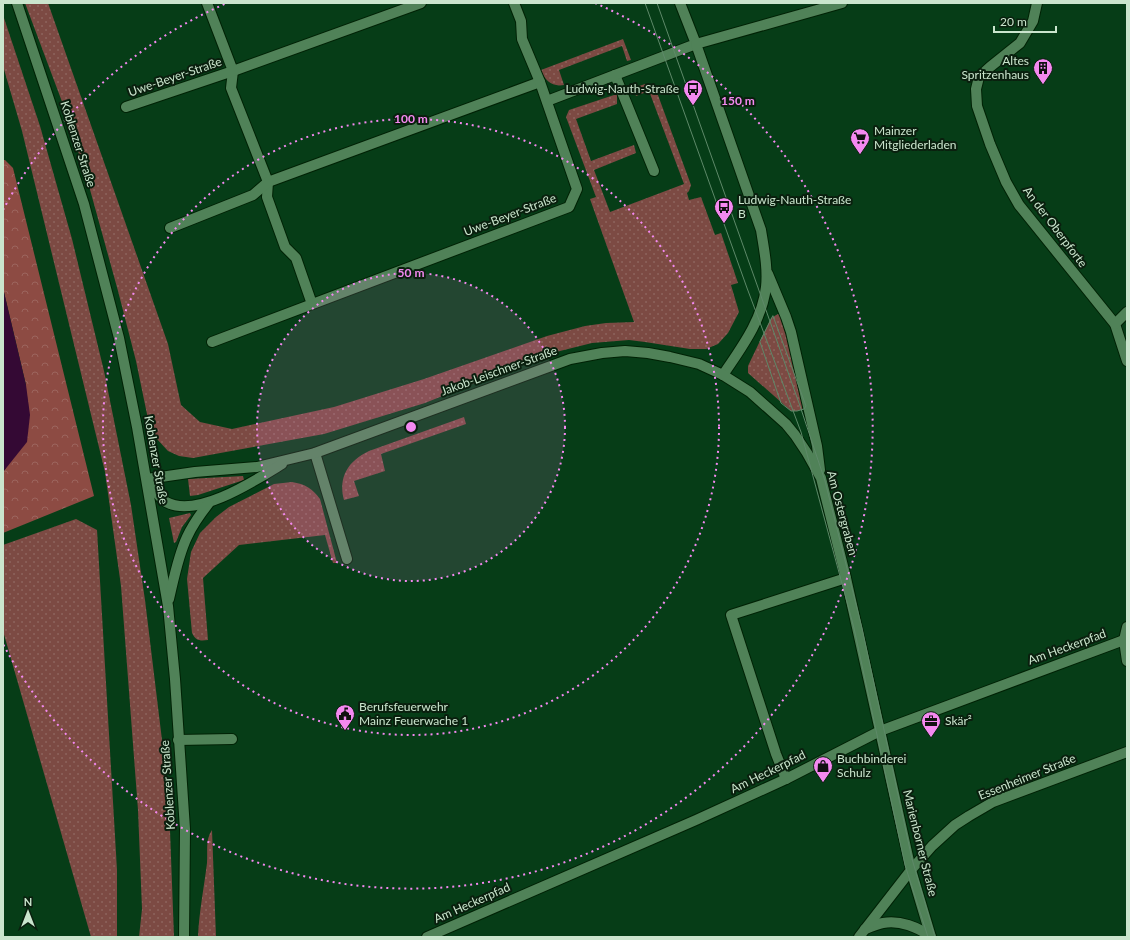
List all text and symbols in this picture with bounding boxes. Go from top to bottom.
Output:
scale bar [994,8,1056,34]
text: 20 m [1000,14,1027,29]
place label: Altes Spritzenhaus [961,53,1029,82]
street label: Uwe-Beyer-Straße [126,54,224,100]
building icon: Altes Spritzenhaus [1032,57,1054,85]
bus stop icon: Ludwig-Nauth-Straße [682,78,704,106]
place label: Ludwig-Nauth-Straße [566,81,679,96]
text: 150 m [721,93,755,108]
street label: Koblenzer Straße [57,99,99,189]
text: 100 m [394,111,428,126]
place label: Mainzer Mitgliederladen [874,123,957,152]
supermarket icon: Mainzer Mitgliederladen [849,127,871,155]
street label: An der Oberpforte [1020,183,1091,270]
street label: Uwe-Beyer-Straße [461,190,558,239]
place label: Ludwig-Nauth-Straße B [738,192,851,221]
bus stop icon: Ludwig-Nauth-Straße B [713,196,735,224]
text: 50 m [398,265,424,280]
street label: Jakob-Leischner-Straße [439,342,559,399]
street label: Koblenzer Straße [141,414,172,505]
centre of rings [404,420,418,434]
street label: Am Ostergraben [824,469,861,557]
street label: Am Heckerpfad [1026,625,1108,668]
place label: Berufsfeuerwehr Mainz Feuerwache 1 [359,699,468,728]
public building icon: Berufsfeuerwehr Mainz Feuerwache 1 [334,703,356,731]
office icon: Skär² [920,710,942,738]
place label: Skär² [945,713,972,728]
street label: Koblenzer Straße [157,740,178,830]
street label: Am Heckerpfad [728,747,808,796]
street label: Essenheimer Straße [976,750,1078,803]
place label: Buchbinderei Schulz [837,751,907,780]
shop icon: Buchbinderei Schulz [812,755,834,783]
street label: Marienborner Straße [900,788,941,898]
street label: Am Heckerpfad [431,879,512,926]
north arrow [8,892,48,932]
text: N [24,895,32,908]

